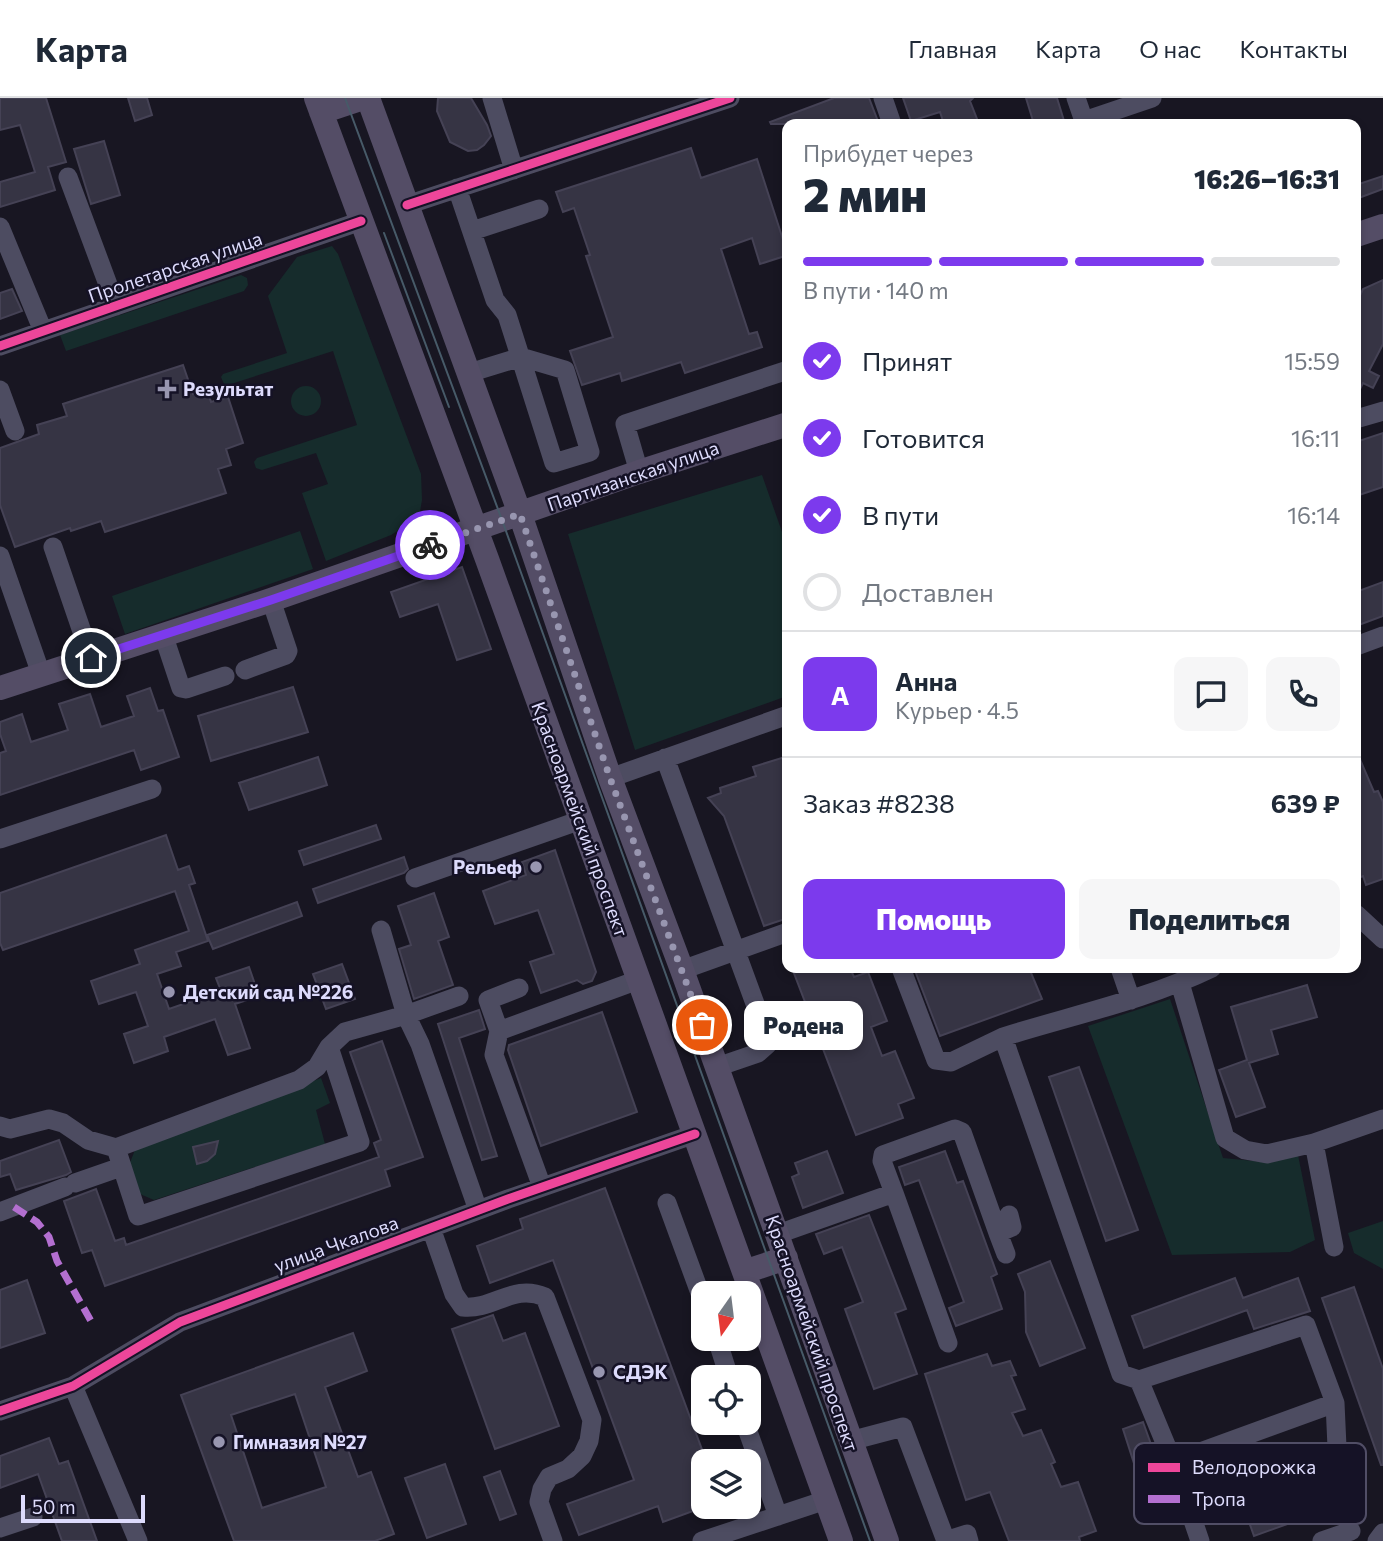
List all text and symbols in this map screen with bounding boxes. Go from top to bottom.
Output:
text: Карта [35,28,128,69]
text: Главная [908,34,997,63]
text: Карта [1035,34,1101,63]
text: О нас [1139,34,1201,63]
text: Контакты [1239,34,1348,63]
text: Прибудет через [803,139,973,167]
text: 16:26–16:31 [1194,163,1340,194]
text: 2 мин [803,165,927,221]
street label: Пролетарская улица [85,226,265,307]
text: В пути · 140 m [803,276,949,304]
icon: check [803,342,841,380]
text: Принят [862,345,952,376]
text: 15:59 [1284,347,1340,375]
place label: Результат [183,377,273,400]
marker: Результат [157,379,177,399]
icon: check [803,419,841,457]
text: Готовится [862,422,985,453]
text: 16:11 [1291,424,1340,452]
street label: Партизанская улица [544,435,722,516]
icon: check [803,496,841,534]
text: В пути [862,499,939,530]
text: 16:14 [1287,501,1340,529]
courier [395,510,465,580]
icon: bike [411,526,449,564]
text: Доставлен [862,576,994,607]
pin [61,628,121,688]
icon: home [72,639,110,677]
button: chat [1174,657,1248,731]
button: phone [1266,657,1340,731]
text: Анна [895,665,957,696]
text: А [831,679,849,710]
text: Курьер · 4.5 [895,696,1019,724]
street label: Красноармейский проспект [527,698,634,939]
text: Заказ #8238 [803,787,955,818]
text: 639 ₽ [1271,787,1340,818]
place label: Рельеф [453,855,522,878]
marker: Рельеф [528,859,544,875]
button: Помощь [803,879,1065,959]
button: Поделиться [1079,879,1340,959]
place label: Детский сад №226 [183,980,353,1003]
marker: Детский сад №226 [161,984,177,1000]
pin [672,995,732,1055]
callout: Родена [744,1000,863,1049]
icon: bag [683,1006,721,1044]
text: Родена [763,1011,844,1039]
street label: улица Чкалова [270,1210,401,1277]
street label: Красноармейский проспект [761,1212,864,1454]
north arrow [691,1281,761,1351]
map controls [691,1281,761,1519]
place label: СДЭК [613,1360,668,1383]
marker: СДЭК [591,1364,607,1380]
button: locate [691,1365,761,1435]
place label: Гимназия №27 [233,1430,367,1453]
marker: Гимназия №27 [211,1434,227,1450]
legend [1134,1443,1366,1524]
button: layers [691,1449,761,1519]
text: Велодорожка [1192,1455,1316,1478]
text: Тропа [1192,1487,1246,1510]
scale bar [21,1492,145,1524]
text: 50 m [32,1495,76,1518]

